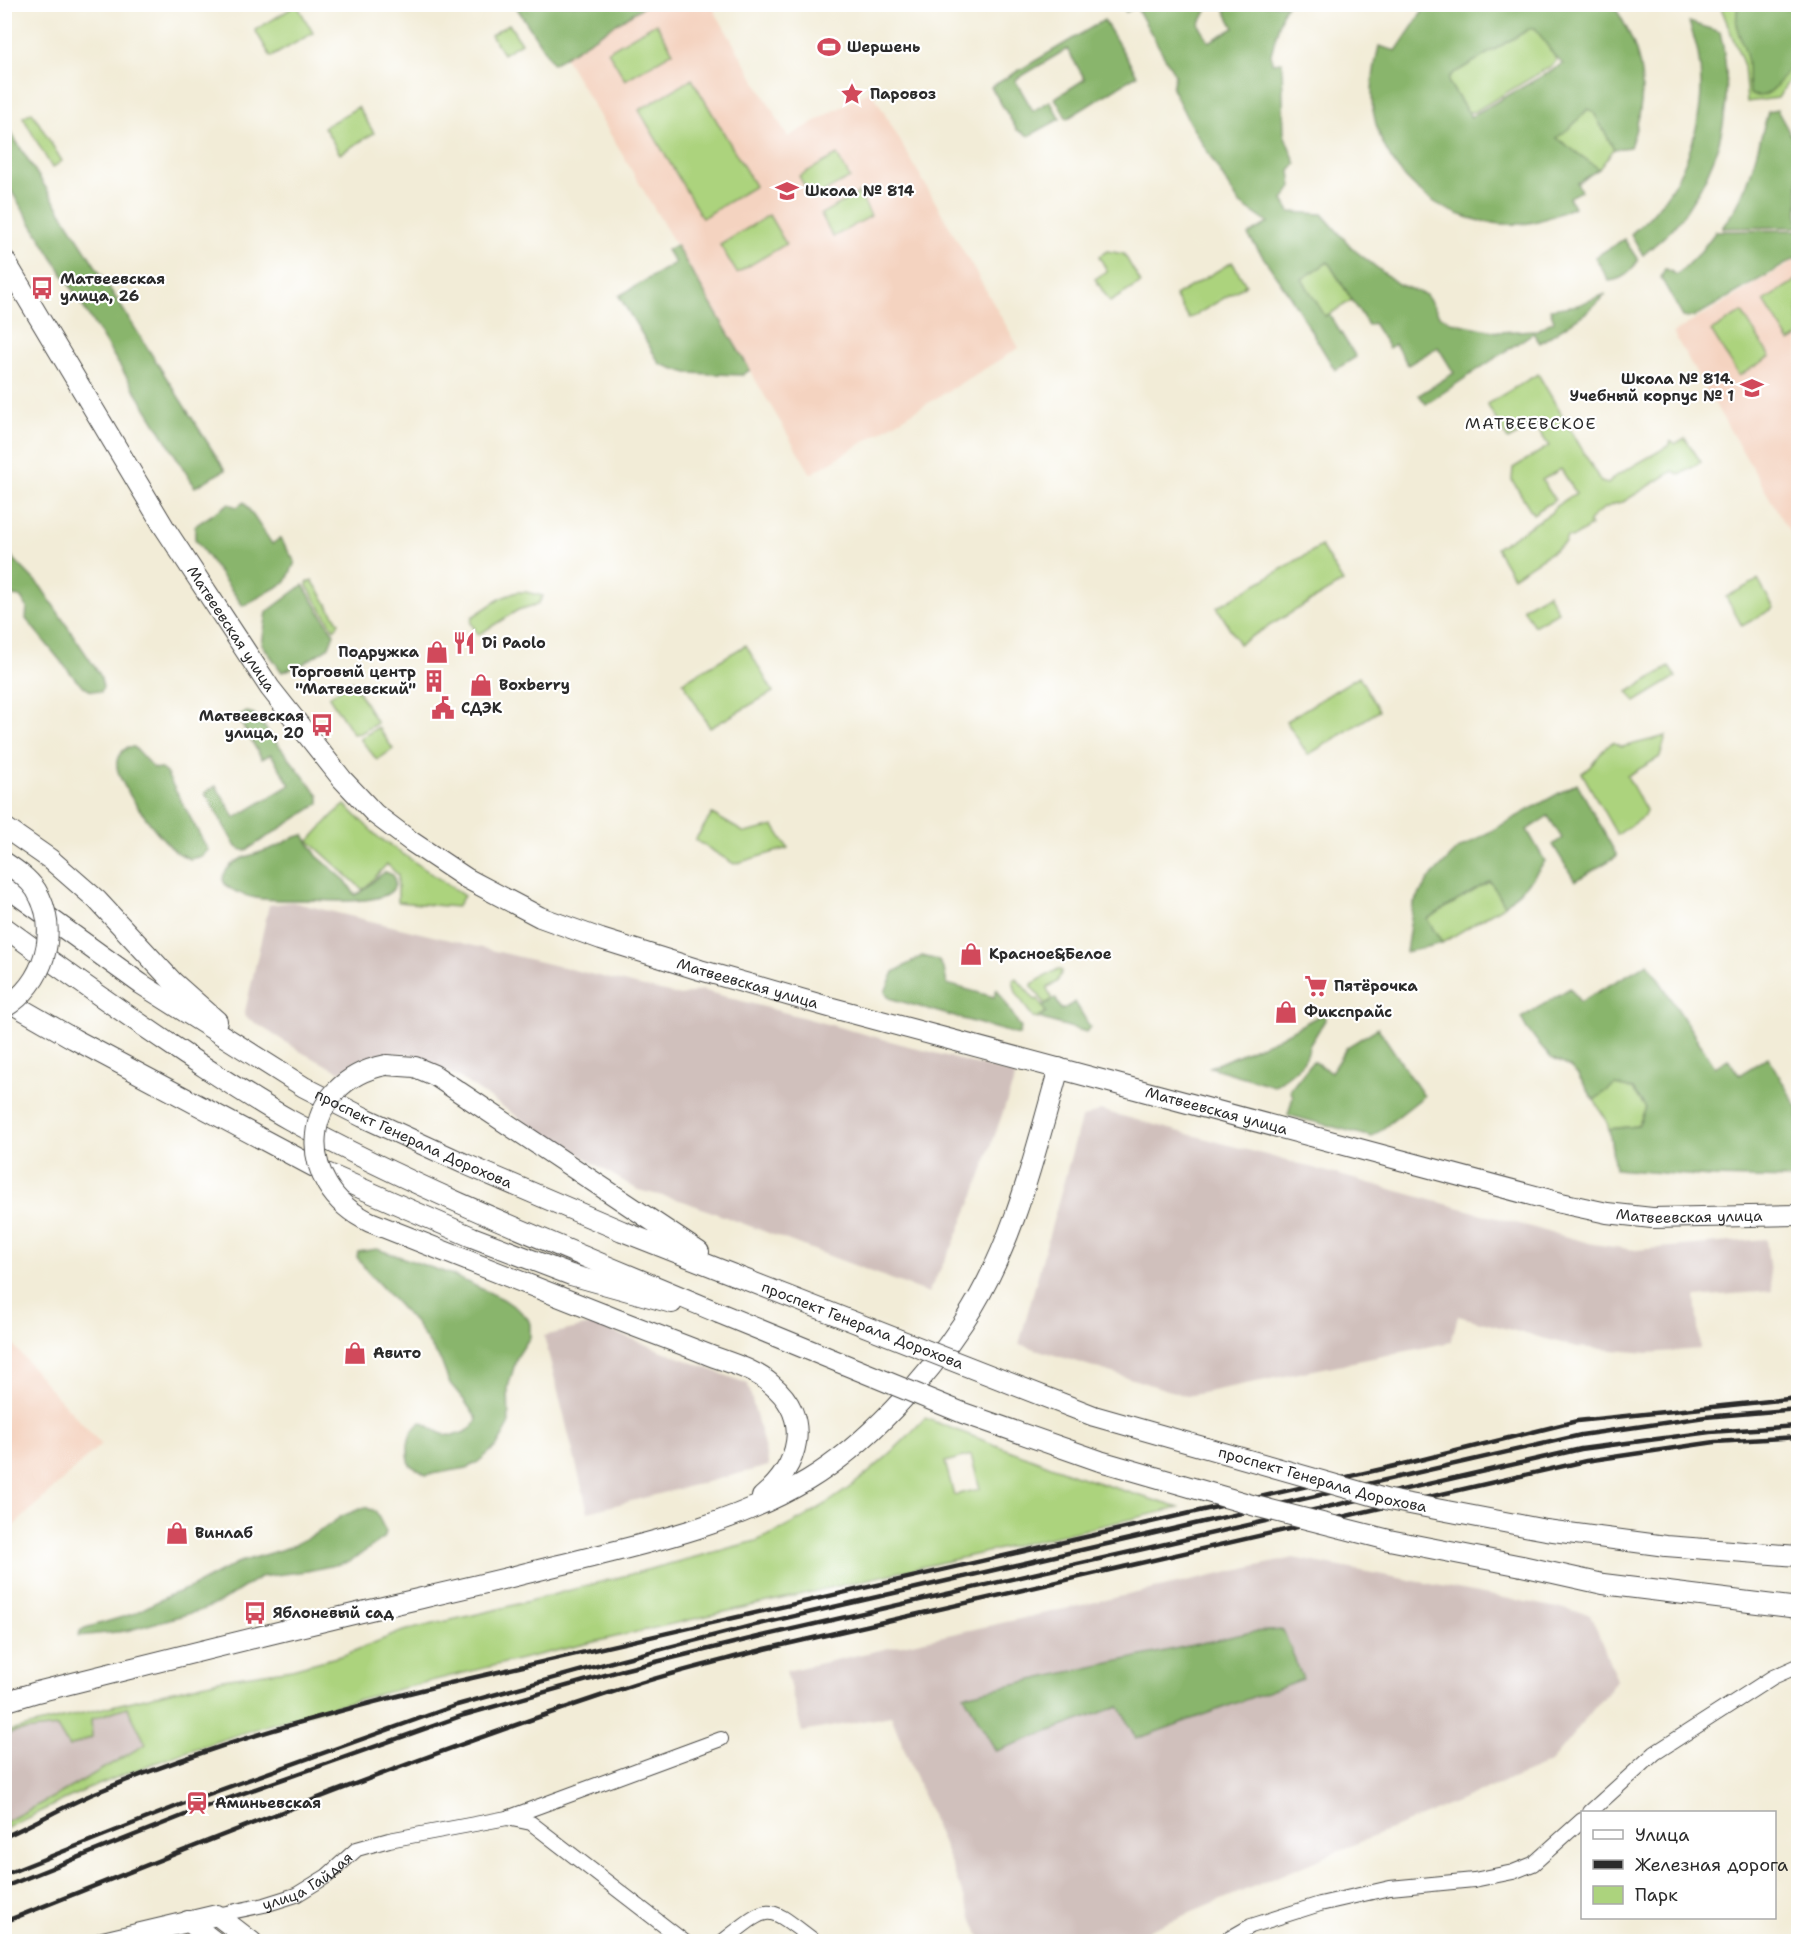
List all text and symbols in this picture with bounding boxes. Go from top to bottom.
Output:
sports icon: Шершень [816,34,842,60]
place label: Шершень [847,37,920,57]
place icon: Паровоз [839,81,865,107]
place label: Паровоз [870,84,936,104]
school or university icon: Школа № 814 [774,178,800,204]
place label: Школа № 814 [805,181,915,201]
place label: Матвеевская улица, 26 [60,269,165,306]
bus stop icon: Матвеевская улица, 26 [29,275,55,301]
place label: Школа № 814. Учебный корпус № 1 [1570,369,1734,406]
school or university icon: Школа № 814. Учебный корпус № 1 [1739,375,1765,401]
district label: МАТВЕЕВСКОЕ [1465,413,1597,434]
street label: Матвеевская улица [182,562,280,696]
restaurant icon: Di Paolo [451,630,477,656]
place label: Di Paolo [482,633,546,653]
shop icon: Подружка [424,639,450,665]
place label: Подружка [338,642,420,662]
place label: Торговый центр "Матвеевский" [290,662,416,699]
building icon: Торговый центр "Матвеевский" [421,668,447,694]
shop icon: Boxberry [468,672,494,698]
place label: Boxberry [499,675,570,695]
public building icon: СДЭК [430,695,456,721]
place label: СДЭК [461,698,503,718]
place label: Матвеевская улица, 20 [199,706,304,743]
bus stop icon: Матвеевская улица, 20 [309,712,335,738]
shop icon: Красное&Белое [958,941,984,967]
place label: Красное&Белое [989,944,1112,964]
street label: Матвеевская улица [674,953,821,1014]
supermarket icon: Пятёрочка [1303,973,1329,999]
place label: Пятёрочка [1334,976,1418,996]
shop icon: Фикспрайс [1273,999,1299,1025]
place label: Фикспрайс [1304,1002,1392,1022]
street label: Матвеевская улица [1143,1082,1291,1140]
street label: проспект Генерала Дорохова [312,1084,516,1193]
street label: Матвеевская улица [1615,1204,1763,1228]
street label: проспект Генерала Дорохова [759,1277,967,1374]
shop icon: Авито [342,1340,368,1366]
place label: Авито [373,1343,421,1363]
street label: проспект Генерала Дорохова [1216,1442,1429,1517]
shop icon: Винлаб [164,1520,190,1546]
place label: Винлаб [195,1523,253,1543]
bus stop icon: Яблоневый сад [242,1600,268,1626]
place label: Яблоневый сад [273,1603,394,1623]
station icon: Аминьевская [184,1790,210,1816]
place label: Аминьевская [215,1793,321,1813]
legend [1581,1811,1776,1919]
text: Улица [1635,1823,1689,1847]
street label: улица Гайдая [260,1848,357,1915]
text: Железная дорога [1635,1853,1788,1877]
text: Парк [1635,1883,1678,1907]

